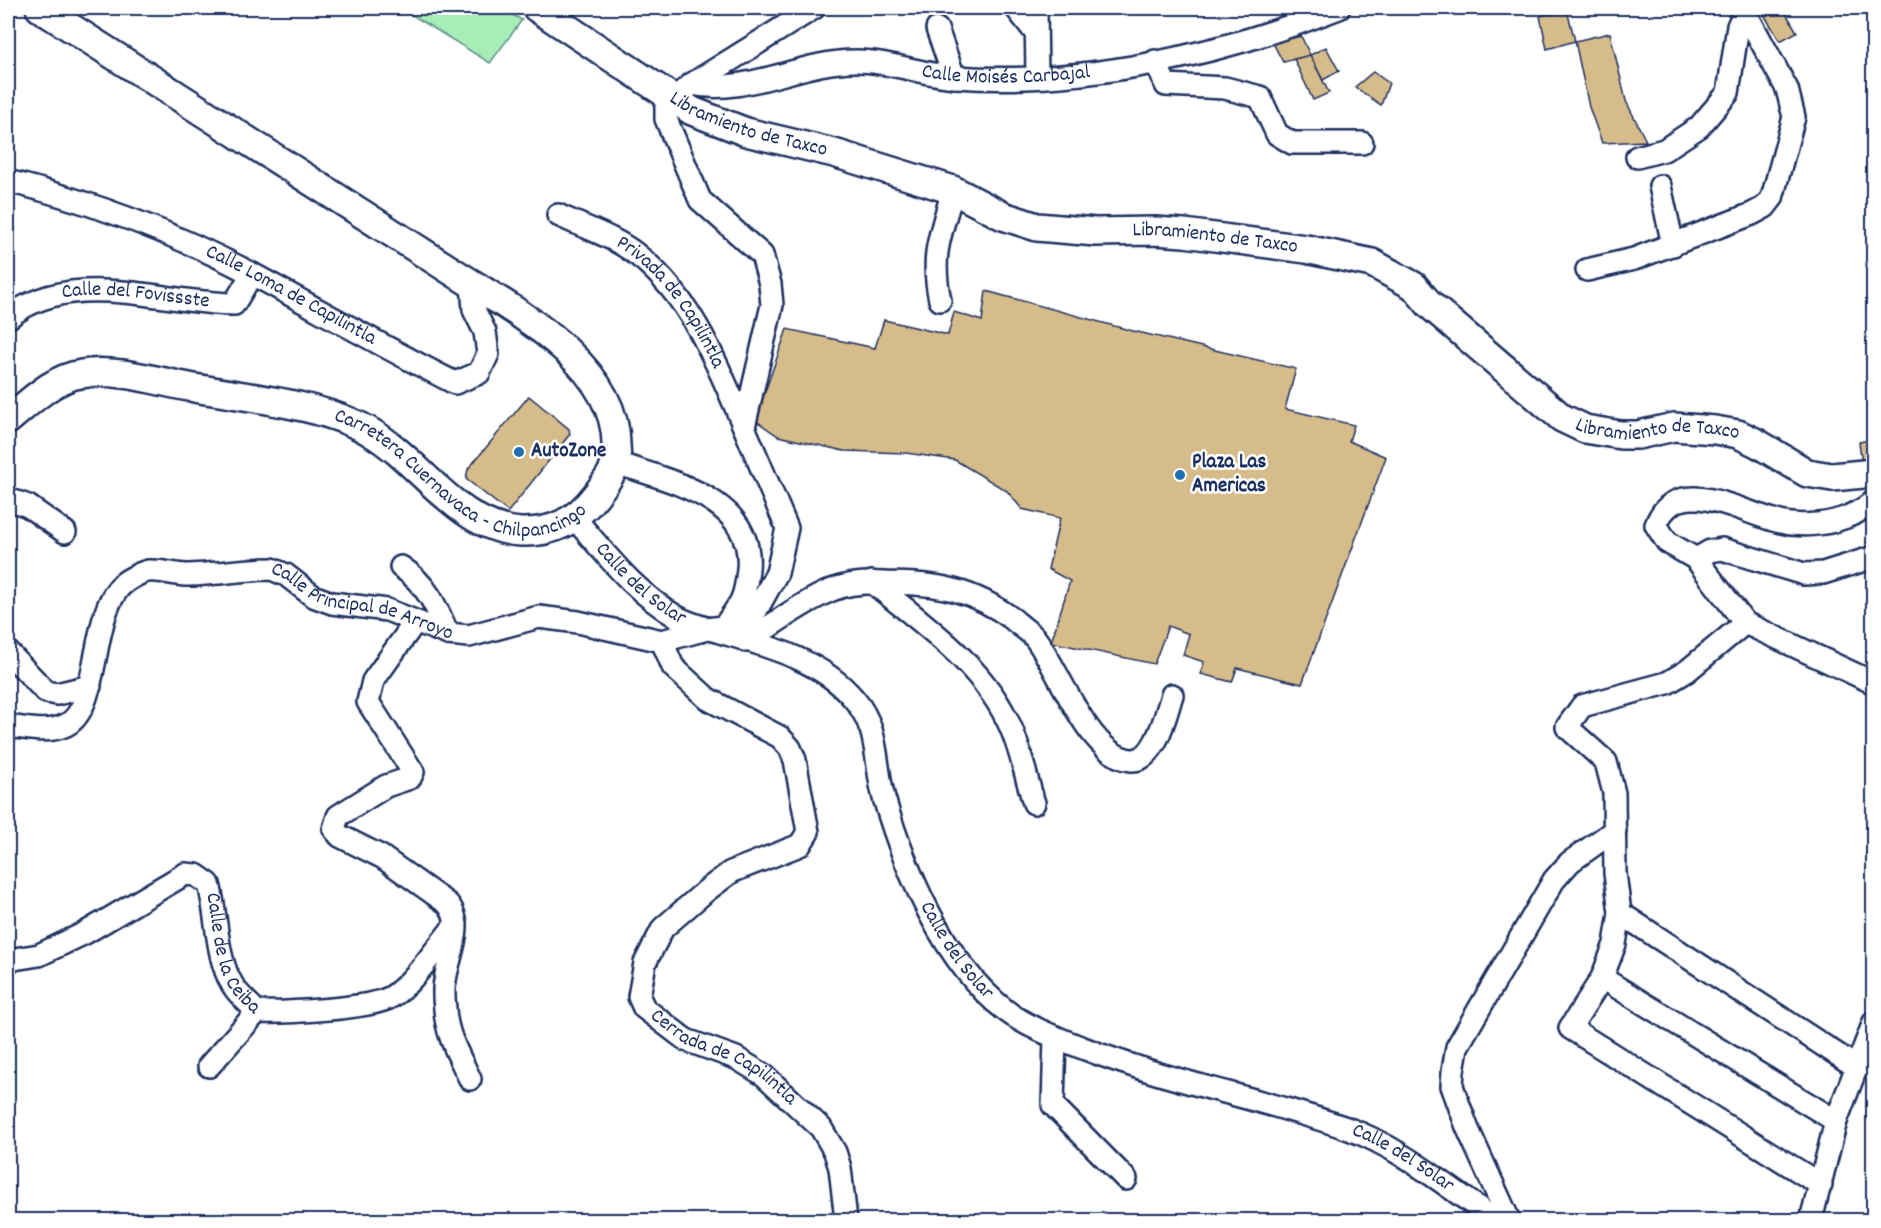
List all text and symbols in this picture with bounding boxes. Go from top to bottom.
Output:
street label: Calle Moisés Carbajal [919,57,1092,94]
street label: Libramiento de Taxco [663,85,830,166]
street label: Libramiento de Taxco [1132,216,1300,263]
street label: Privada de Capilintla [610,229,732,375]
street label: Calle Loma de Capilintla [200,238,382,354]
street label: Calle del Fovissste [60,276,211,318]
street label: Carretera Cuernavaca - Chilpancingo [330,402,594,547]
street label: Libramiento de Taxco [1569,411,1742,451]
place label: AutoZone [531,437,606,467]
marker: AutoZone [512,445,526,459]
place label: Plaza Las Americas [1192,448,1266,502]
marker: Plaza Las Americas [1173,468,1187,482]
street label: Calle del Solar [587,536,691,634]
street label: Calle Principal de Arroyo [266,555,457,649]
street label: Calle de la Ceiba [196,891,268,1023]
street label: Calle del Solar [911,897,1000,1008]
street label: Cerrada de Capilintla [643,1002,804,1114]
street label: Calle del Solar [1347,1116,1460,1201]

